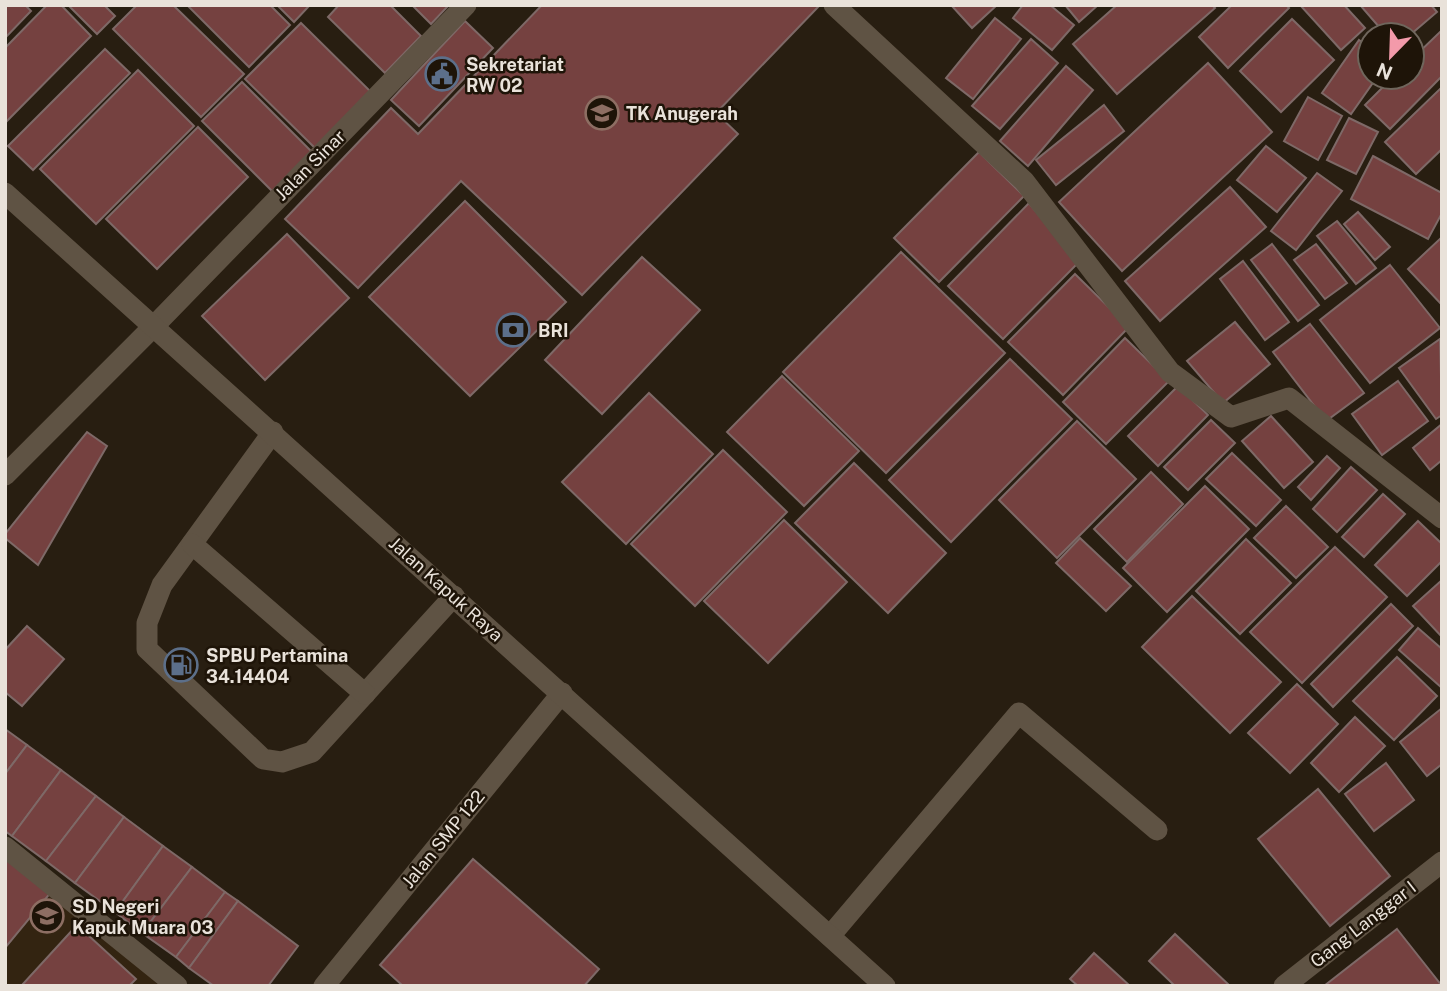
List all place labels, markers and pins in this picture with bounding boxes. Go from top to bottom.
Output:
place label: Sekretariat RW 02 [466,54,564,96]
public building icon: Sekretariat RW 02 [423,55,461,93]
school or university icon: TK Anugerah [583,94,621,132]
place label: TK Anugerah [626,103,738,124]
bank icon: BRI [494,311,532,349]
place label: BRI [538,320,569,341]
place label: SPBU Pertamina 34.14404 [206,645,348,687]
fuel station icon: SPBU Pertamina 34.14404 [162,646,200,684]
place label: SD Negeri Kapuk Muara 03 [72,896,213,938]
school or university icon: SD Negeri Kapuk Muara 03 [28,897,66,935]

